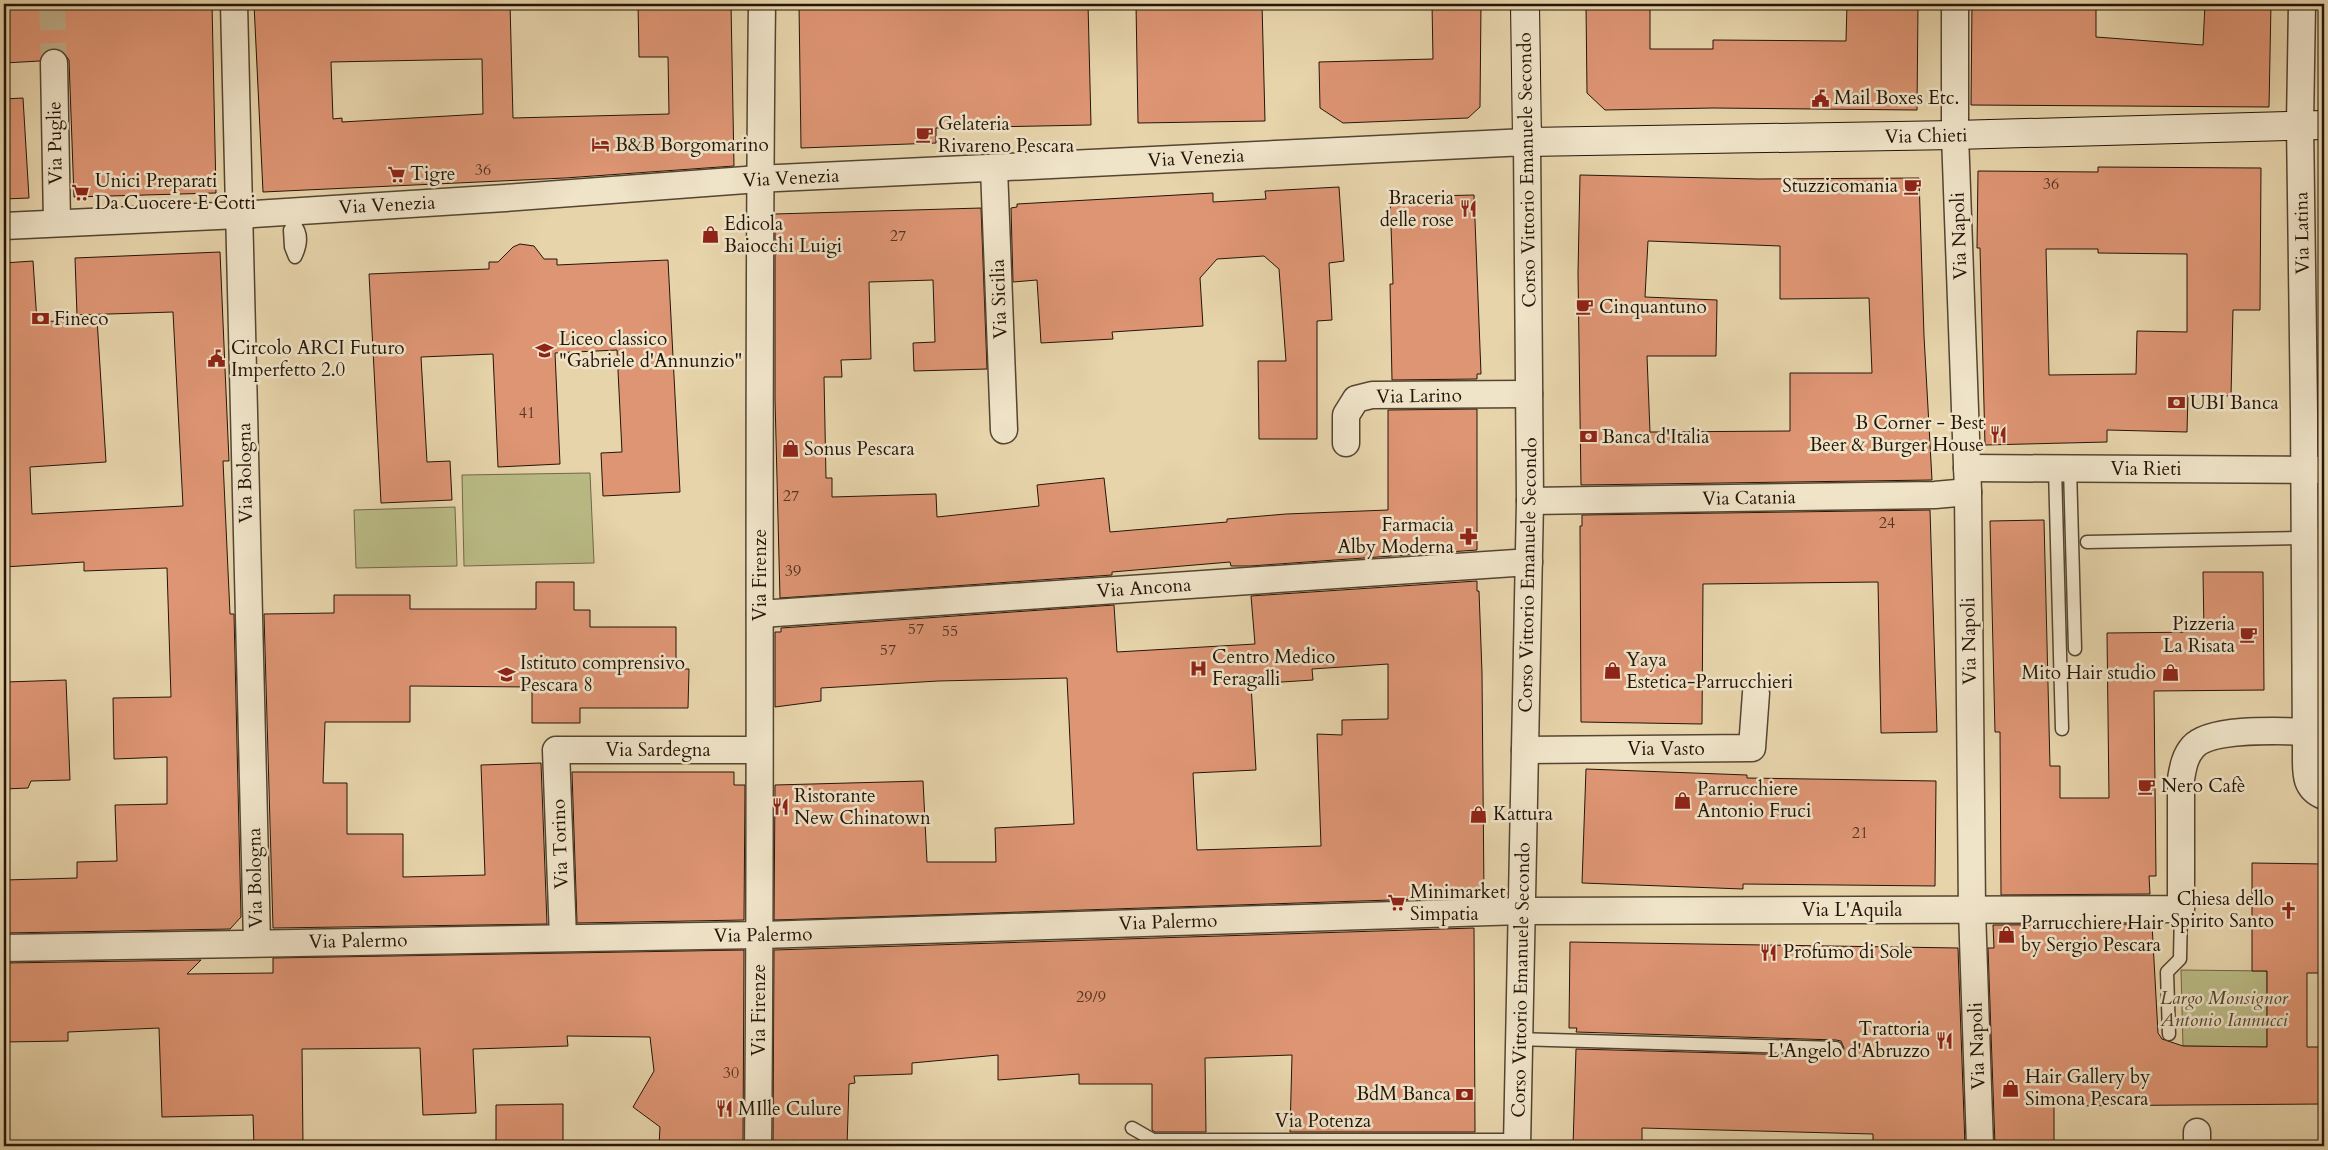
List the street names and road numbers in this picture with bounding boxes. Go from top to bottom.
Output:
street label: Corso Vittorio Emanuele Secondo [1512,32,1542,308]
street label: Via Puglie [41,101,69,185]
street label: Via Chieti [1884,122,1968,150]
street label: Via Venezia [1147,142,1245,174]
street label: Via Venezia [742,162,840,194]
street label: Via Venezia [338,189,436,221]
street label: Via Latina [2288,191,2316,275]
street label: Via Napoli [1944,192,1974,280]
street label: Via Sicilia [985,259,1013,339]
street label: Via Larino [1376,382,1462,410]
street label: Via Bologna [231,422,259,524]
street label: Corso Vittorio Emanuele Secondo [1513,437,1543,713]
street label: Via Rieti [2110,456,2182,482]
street label: Via Catania [1702,484,1796,512]
street label: Via Firenze [747,529,773,621]
street label: Via Ancona [1096,572,1192,604]
street label: Via Napoli [1955,597,1983,685]
street label: Via Vasto [1627,736,1705,762]
street label: Via Sardegna [605,737,711,763]
street label: Via Torino [545,798,575,890]
street label: Via Bologna [241,827,269,929]
street label: Corso Vittorio Emanuele Secondo [1506,842,1536,1118]
street label: Via L'Aquila [1802,897,1902,923]
street label: Via Palermo [1118,907,1218,937]
street label: Via Palermo [713,921,813,949]
street label: Via Palermo [308,927,408,955]
street label: Via Firenze [746,964,772,1056]
street label: Via Napoli [1962,1002,1992,1090]
street label: Via Potenza [1275,1108,1371,1134]

